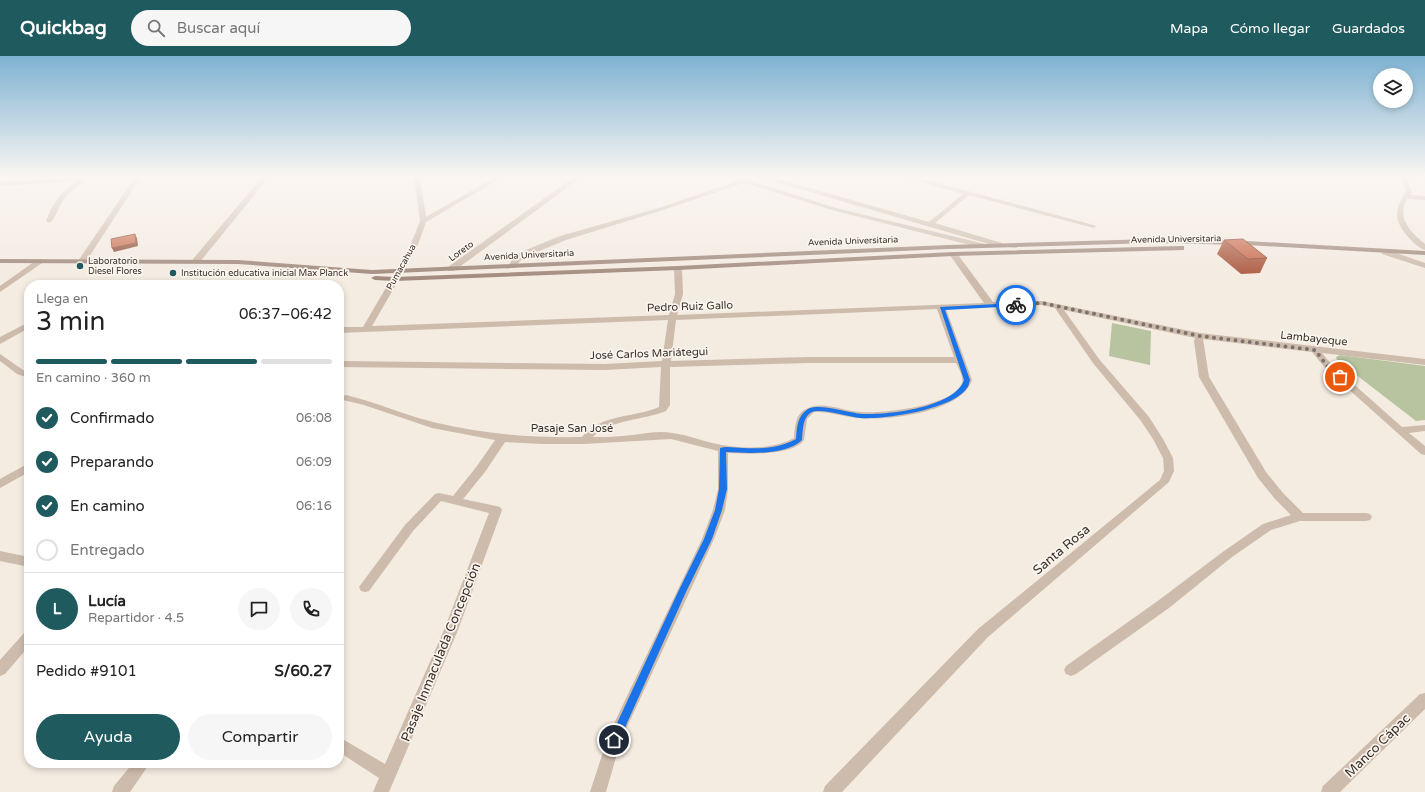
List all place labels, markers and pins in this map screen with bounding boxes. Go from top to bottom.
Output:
place label: Laboratorio Diesel Flores [88,256,142,277]
marker: Laboratorio Diesel Flores [75,261,85,271]
marker: Institución educativa inicial Max Planck [168,268,178,278]
place label: Institución educativa inicial Max Planck [181,268,348,279]
pin [1323,360,1357,394]
pin [597,723,631,757]

